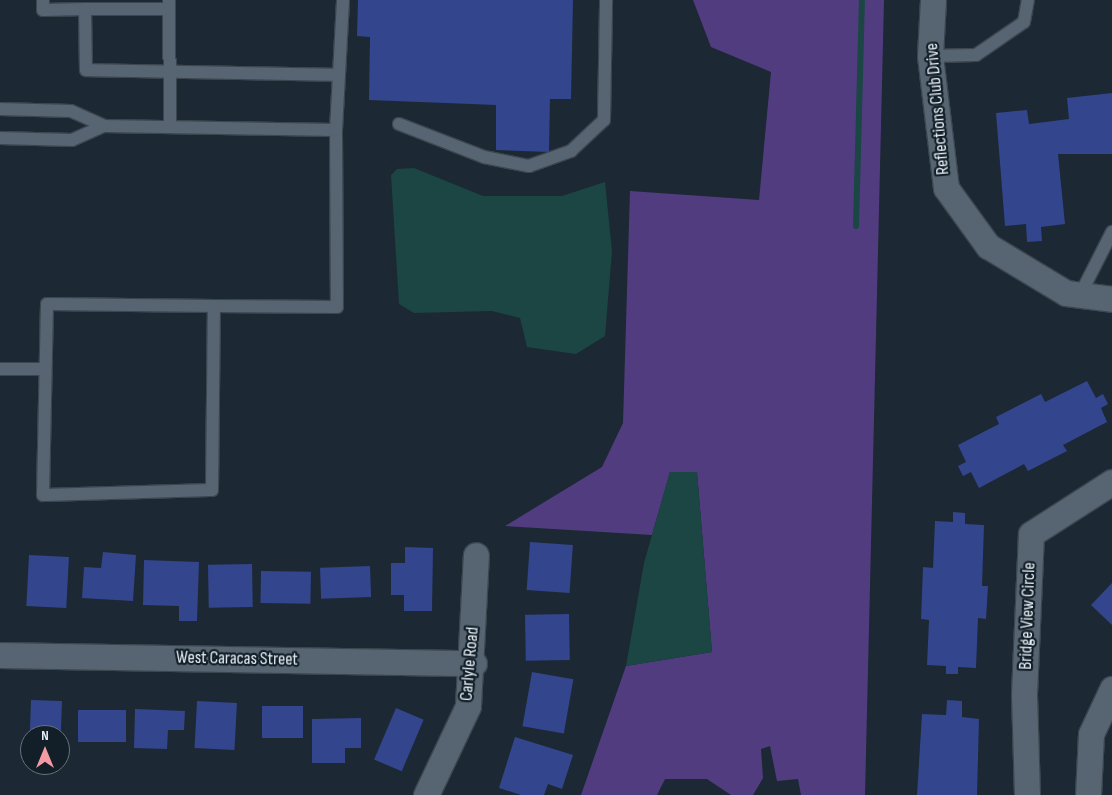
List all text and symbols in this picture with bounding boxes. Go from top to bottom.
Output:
street label: Reflections Club Drive [921,42,955,176]
street label: Bridge View Circle [1015,562,1041,670]
street label: Carlyle Road [456,626,484,702]
street label: West Caracas Street [176,647,298,671]
north arrow [20,725,70,775]
text: N [41,727,49,744]

